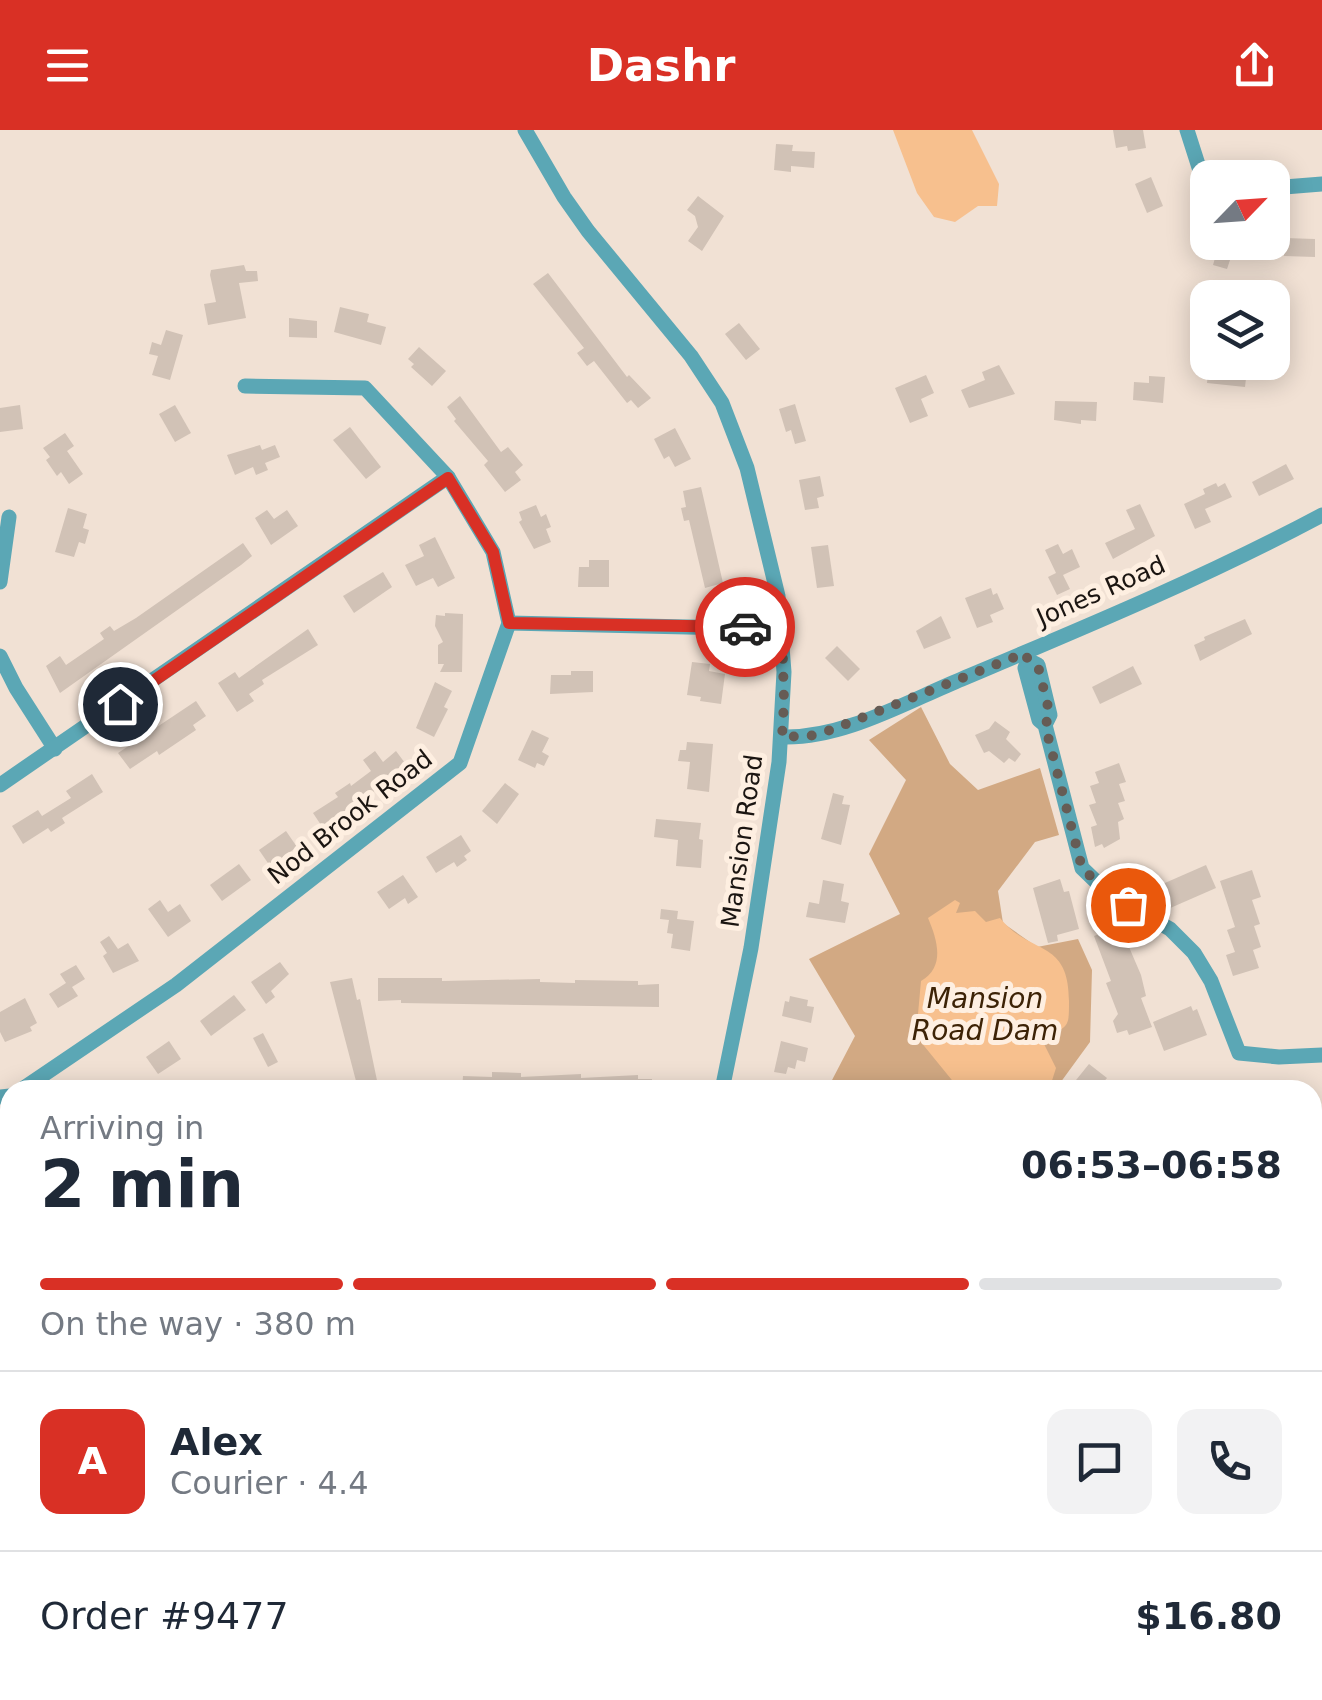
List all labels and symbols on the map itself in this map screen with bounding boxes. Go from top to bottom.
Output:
north arrow [1190,160,1290,260]
street label: Jones Road [1030,550,1170,633]
courier [695,577,795,677]
pin [78,662,163,747]
street label: Nod Brook Road [262,744,438,890]
street label: Mansion Road [715,753,769,929]
pin [1086,863,1171,948]
water label: Mansion Road Dam [912,982,1058,1047]

